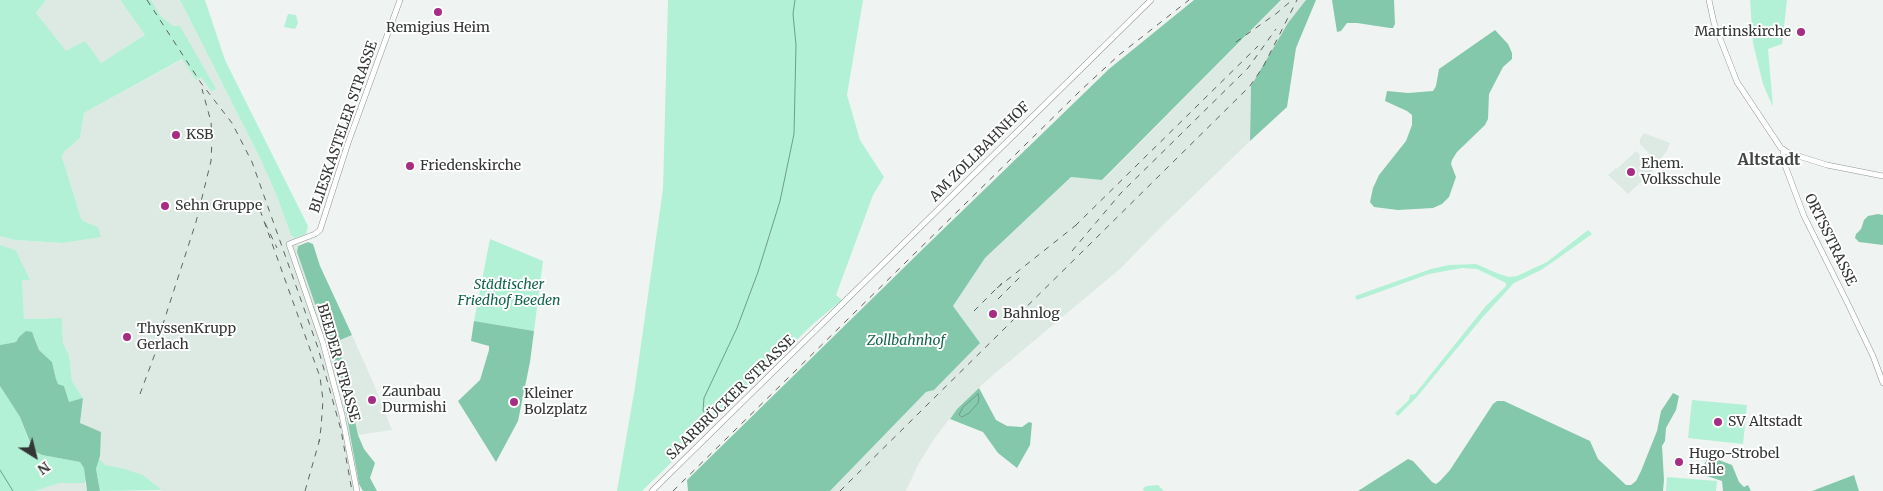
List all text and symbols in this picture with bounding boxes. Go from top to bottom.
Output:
marker: Remigius Heim [432,6,444,18]
place label: Remigius Heim [386,20,490,36]
place label: Martinskirche [1694,24,1791,40]
marker: Martinskirche [1795,26,1807,38]
street label: BLIESKASTELER STRASSE [307,39,381,215]
street label: AM ZOLLBAHNHOF [927,99,1033,205]
place label: KSB [186,127,213,143]
marker: KSB [170,129,182,141]
district label: Altstadt [1738,150,1800,170]
place label: Ehem. Volksschule [1641,156,1721,188]
place label: Friedenskirche [420,158,521,174]
marker: Friedenskirche [404,160,416,172]
marker: Ehem. Volksschule [1625,166,1637,178]
street label: ORTSSTRASSE [1800,191,1860,289]
place label: Sehn Gruppe [175,198,262,214]
marker: Sehn Gruppe [159,200,171,212]
park label: Städtischer Friedhof Beeden [458,277,560,310]
street label: BEEDER STRASSE [313,302,363,424]
place label: Bahnlog [1003,306,1060,322]
marker: Bahnlog [987,308,999,320]
place label: ThyssenKrupp Gerlach [137,321,236,354]
marker: ThyssenKrupp Gerlach [121,331,133,343]
street label: SAARBRÜCKER STRASSE [663,332,799,464]
park label: Zollbahnhof [867,333,945,349]
place label: Zaunbau Durmishi [382,384,447,417]
place label: Kleiner Bolzplatz [524,386,587,418]
marker: Zaunbau Durmishi [366,394,378,406]
marker: Kleiner Bolzplatz [508,396,520,408]
place label: SV Altstadt [1728,414,1803,430]
marker: SV Altstadt [1712,416,1724,428]
north arrow [10,431,60,481]
place label: Hugo-Strobel Halle [1689,446,1780,478]
marker: Hugo-Strobel Halle [1673,456,1685,468]
text: N [34,458,54,479]

